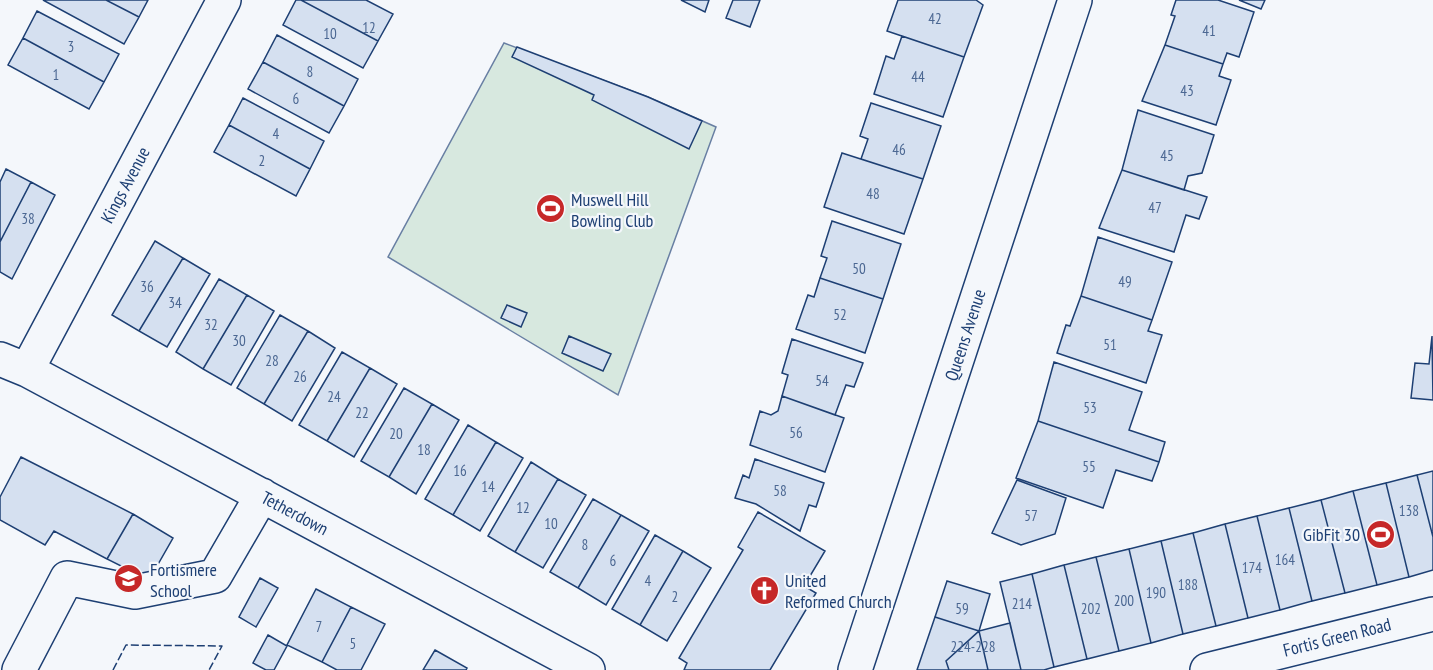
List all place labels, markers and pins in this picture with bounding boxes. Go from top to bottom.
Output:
place label: Muswell Hill Bowling Club [571,188,654,232]
sports icon: Muswell Hill Bowling Club [534,193,566,225]
sports icon: GibFit 30 [1365,518,1397,550]
place label: GibFit 30 [1303,523,1360,546]
place label: Fortismere School [150,558,217,602]
school or university icon: Fortismere School [113,563,145,595]
place label: United Reformed Church [785,569,892,613]
church icon: United Reformed Church [748,574,780,606]

